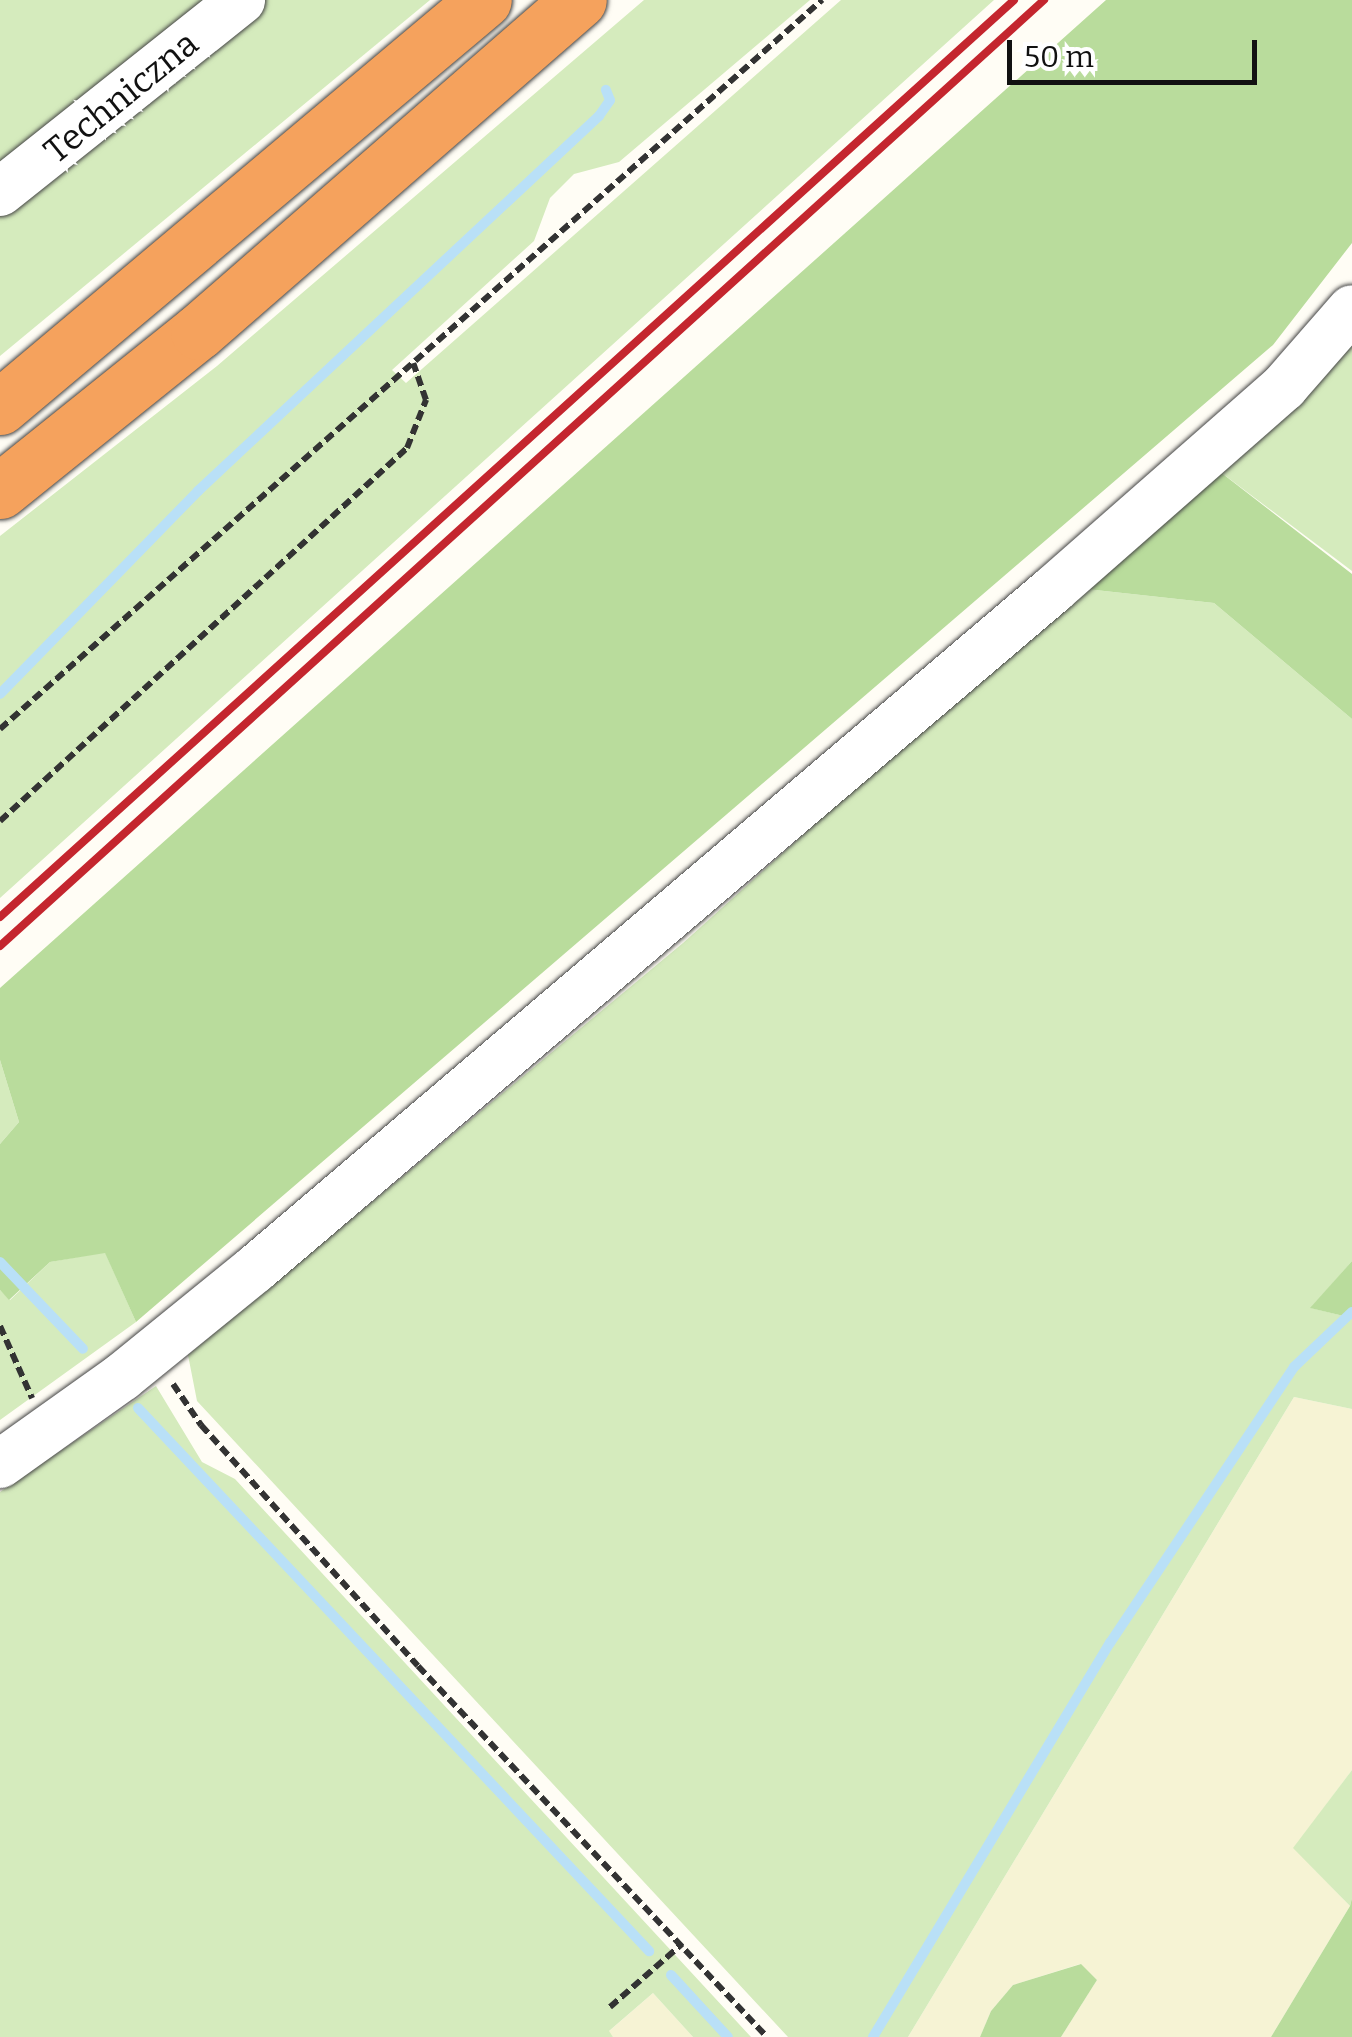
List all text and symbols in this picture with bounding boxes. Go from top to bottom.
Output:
scale bar [1012,20,1262,82]
street label: Techniczna [36,22,206,172]
text: 50 m [1024,39,1094,75]

